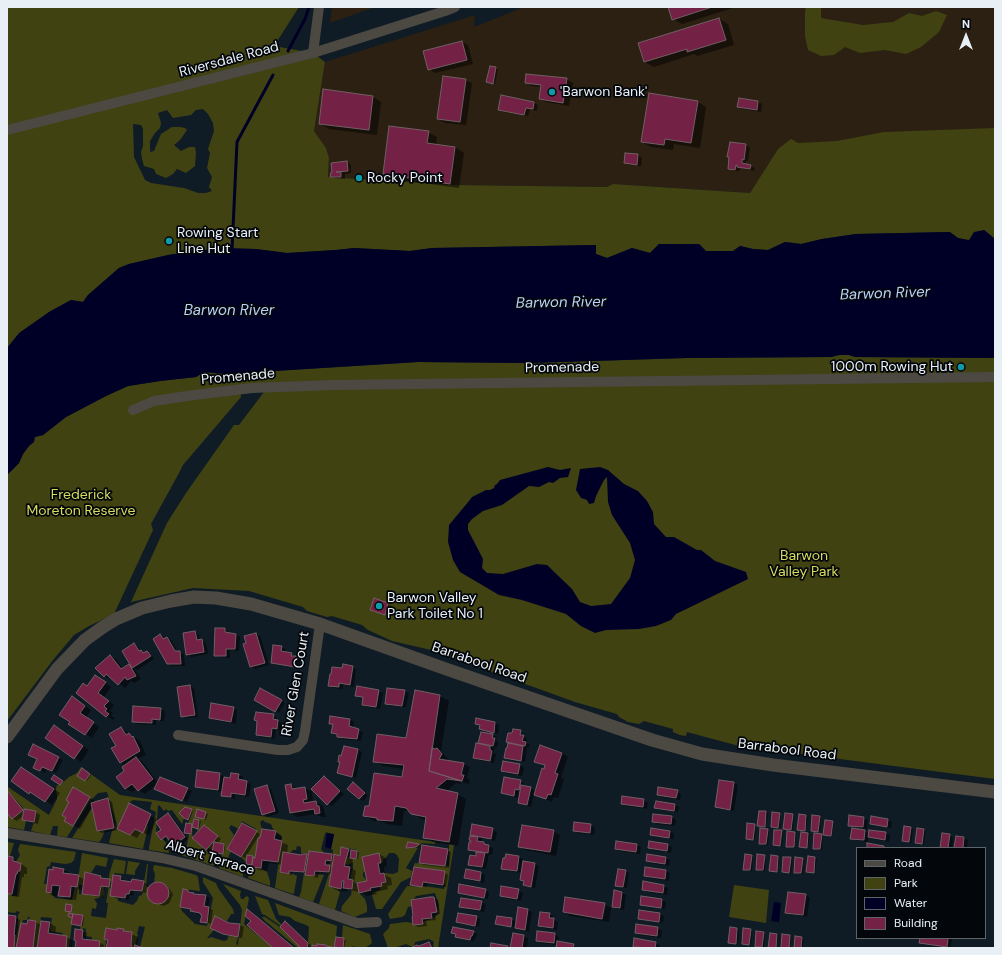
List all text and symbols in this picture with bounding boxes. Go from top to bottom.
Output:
north arrow [946,16,986,56]
text: N [962,17,970,31]
street label: Riversdale Road [177,39,281,81]
place label: 'Barwon Bank' [560,84,647,100]
marker: 'Barwon Bank' [547,87,557,97]
place label: Rocky Point [367,170,443,186]
marker: Rocky Point [354,173,364,183]
place label: Rowing Start Line Hut [177,225,258,258]
marker: Rowing Start Line Hut [164,236,174,246]
water label: Barwon River [839,283,931,305]
water label: Barwon River [516,293,606,313]
water label: Barwon River [184,302,274,320]
street label: Promenade [525,359,599,377]
place label: 1000m Rowing Hut [831,359,953,375]
marker: 1000m Rowing Hut [956,362,966,372]
street label: Promenade [200,365,276,389]
park label: Frederick Moreton Reserve [26,487,136,520]
park label: Barwon Valley Park [769,548,839,580]
place label: Barwon Valley Park Toilet No 1 [387,590,483,622]
marker: Barwon Valley Park Toilet No 1 [374,601,384,611]
street label: River Glen Court [279,630,313,738]
street label: Barrabool Road [430,639,528,687]
street label: Barrabool Road [737,736,837,764]
street label: Albert Terrace [164,837,256,879]
legend [856,847,986,939]
text: Road [894,855,922,871]
text: Park [894,875,918,891]
text: Water [894,895,927,911]
text: Building [894,915,938,931]

